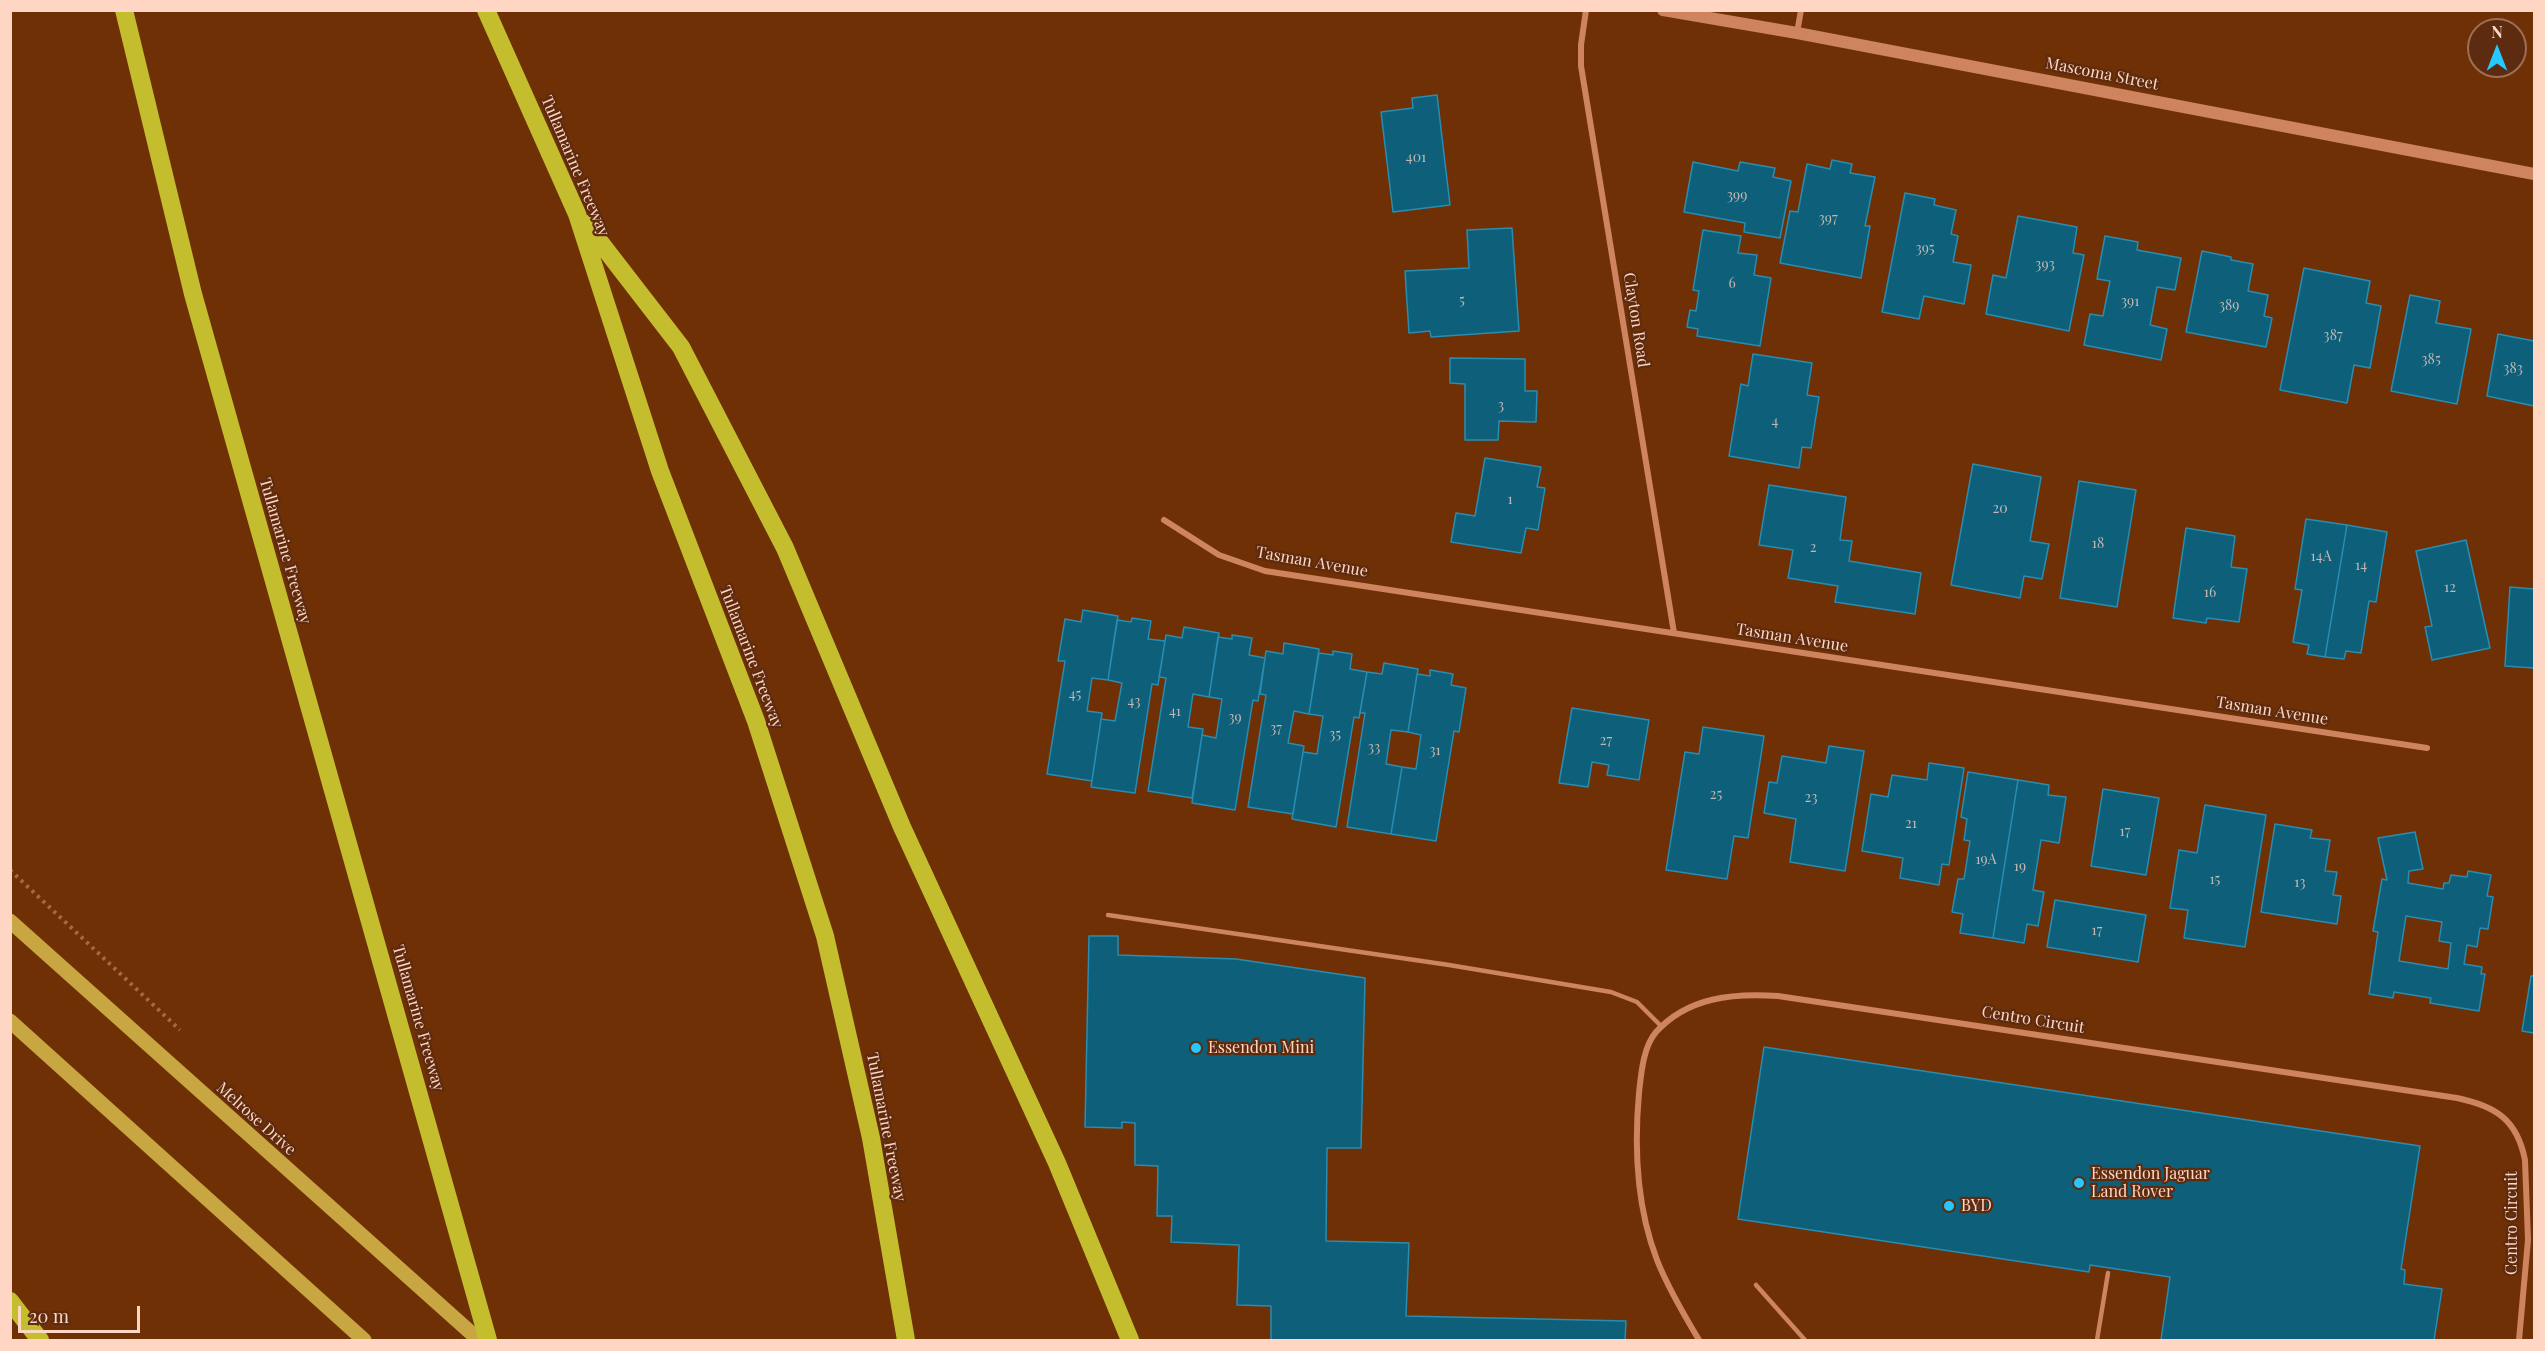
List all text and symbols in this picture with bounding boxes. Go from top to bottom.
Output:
north arrow [2467,18,2527,78]
text: N [2491,21,2503,42]
street label: Mascoma Street [2044,54,2160,94]
street label: Tullamarine Freeway [537,93,613,239]
house number: 401 [1406,150,1426,166]
house number: 399 [1727,188,1747,204]
house number: 397 [1818,211,1838,227]
house number: 395 [1915,241,1935,257]
house number: 393 [2035,257,2055,273]
street label: Clayton Road [1619,271,1653,369]
house number: 6 [1728,276,1736,292]
house number: 5 [1459,293,1465,309]
house number: 391 [2121,294,2139,310]
house number: 389 [2219,298,2239,314]
house number: 387 [2323,328,2343,344]
house number: 385 [2421,352,2441,368]
house number: 383 [2503,361,2523,377]
house number: 3 [1498,398,1504,414]
house number: 4 [1772,414,1778,430]
street label: Tullamarine Freeway [255,476,315,626]
house number: 1 [1507,492,1513,508]
house number: 20 [1992,501,2008,517]
house number: 18 [2092,536,2104,552]
house number: 2 [1810,540,1816,556]
street label: Tasman Avenue [1255,543,1369,581]
house number: 14A [2311,549,2331,565]
house number: 14 [2355,558,2367,574]
house number: 12 [2444,580,2456,596]
street label: Tullamarine Freeway [715,583,787,731]
house number: 16 [2204,585,2216,601]
street label: Tasman Avenue [1735,620,1849,656]
house number: 45 [1069,687,1081,703]
street label: Tasman Avenue [2215,693,2329,729]
house number: 43 [1128,694,1140,710]
house number: 41 [1169,704,1181,720]
house number: 39 [1228,710,1242,726]
house number: 37 [1270,721,1282,737]
house number: 35 [1329,727,1341,743]
house number: 27 [1600,733,1612,749]
house number: 33 [1368,740,1380,756]
house number: 31 [1429,743,1441,759]
house number: 25 [1710,787,1722,803]
house number: 23 [1804,790,1818,806]
house number: 21 [1905,816,1917,832]
house number: 17 [2120,824,2130,840]
house number: 19A [1975,852,1997,868]
house number: 19 [2014,859,2026,875]
house number: 15 [2210,872,2220,888]
house number: 13 [2294,875,2306,891]
house number: 17 [2092,923,2102,939]
street label: Tullamarine Freeway [388,943,448,1093]
street label: Centro Circuit [1980,1002,2086,1038]
place label: Essendon Mini [1208,1038,1314,1058]
marker: Essendon Mini [1189,1041,1203,1055]
street label: Tullamarine Freeway [862,1051,910,1203]
street label: Melrose Drive [212,1078,300,1160]
place label: Essendon Jaguar Land Rover [2091,1164,2210,1202]
street label: Centro Circuit [2502,1171,2522,1275]
marker: Essendon Jaguar Land Rover [2072,1176,2086,1190]
place label: BYD [1961,1196,1992,1216]
marker: BYD [1942,1199,1956,1213]
scale bar [21,1294,142,1332]
text: 20 m [29,1304,69,1328]

